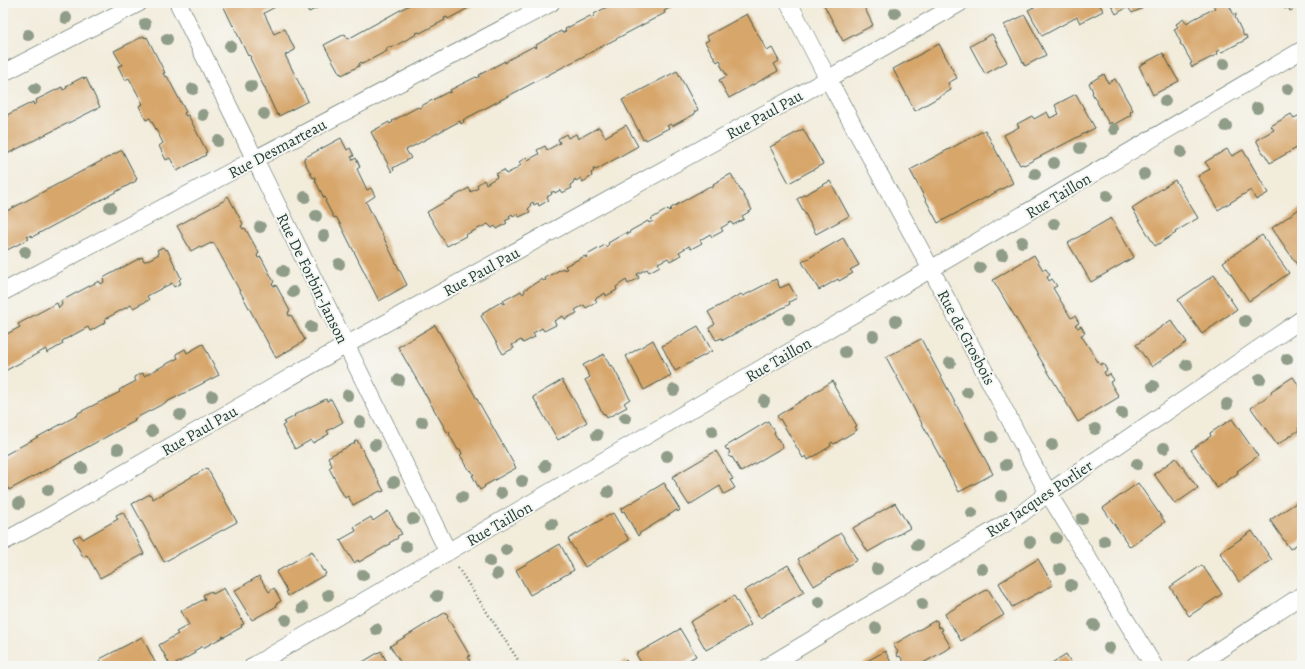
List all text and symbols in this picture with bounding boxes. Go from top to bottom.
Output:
street label: Rue Paul Pau [722,85,807,145]
street label: Rue Desmarteau [224,114,331,184]
street label: Rue Taillon [1022,168,1096,224]
street label: Rue De Forbin-Janson [271,210,353,348]
street label: Rue Paul Pau [439,242,524,302]
street label: Rue de Grosbois [932,286,1000,389]
street label: Rue Taillon [741,332,816,388]
street label: Rue Paul Pau [157,400,242,462]
street label: Rue Jacques Porlier [982,455,1097,543]
street label: Rue Taillon [462,496,537,552]

